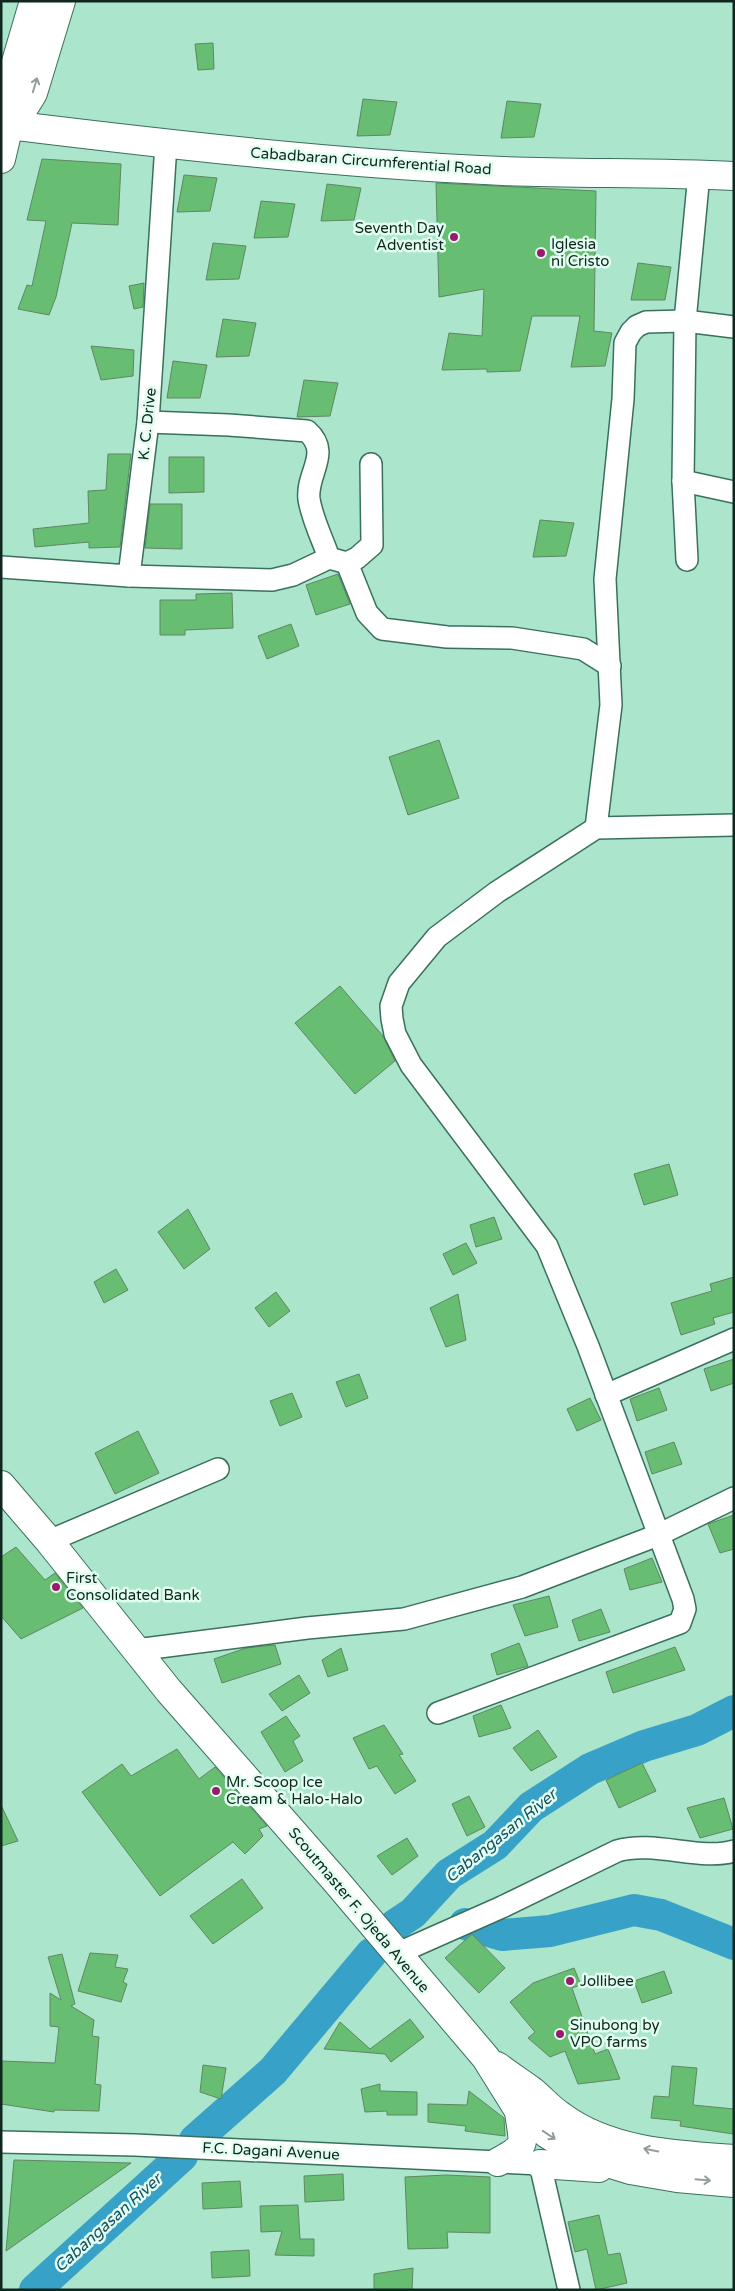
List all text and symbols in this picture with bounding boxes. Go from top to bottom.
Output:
one-way arrow [31,77,41,93]
street label: Cabadbaran Circumferential Road [250,144,492,178]
place label: Seventh Day Adventist [355,219,444,254]
marker: Seventh Day Adventist [448,231,460,243]
place label: Iglesia ni Cristo [551,235,609,270]
marker: Iglesia ni Cristo [535,247,547,259]
street label: K. C. Drive [134,387,160,461]
place label: First Consolidated Bank [66,1569,200,1604]
marker: First Consolidated Bank [50,1581,62,1593]
place label: Mr. Scoop Ice Cream & Halo-Halo [226,1773,363,1808]
water label: Cabangasan River [441,1784,562,1887]
marker: Mr. Scoop Ice Cream & Halo-Halo [210,1785,222,1797]
street label: Scoutmaster F. Ojeda Avenue [285,1824,433,1996]
place label: Jollibee [580,1972,634,1990]
marker: Jollibee [564,1975,576,1987]
place label: Sinubong by VPO farms [570,2016,660,2051]
marker: Sinubong by VPO farms [554,2028,566,2040]
one-way arrow [542,2130,556,2140]
street label: F.C. Dagani Avenue [202,2138,340,2164]
one-way arrow [643,2145,659,2155]
water label: Cabangasan River [50,2168,167,2276]
one-way arrow [695,2175,711,2185]

